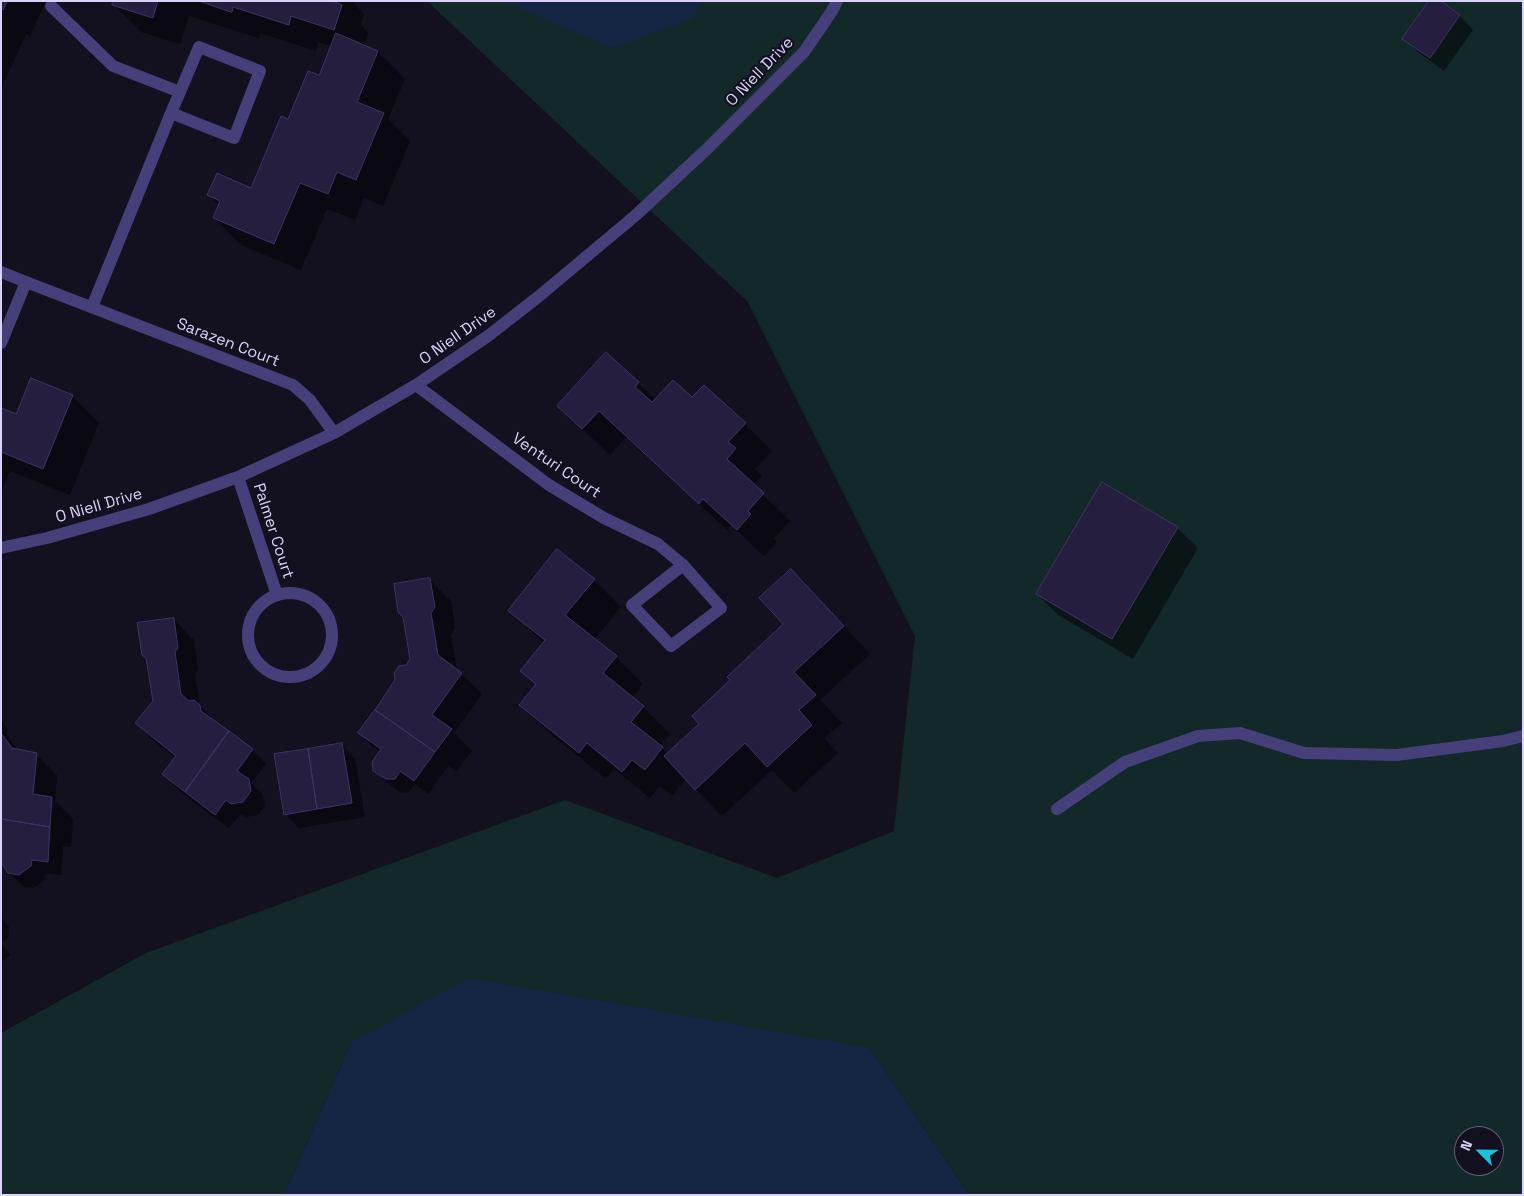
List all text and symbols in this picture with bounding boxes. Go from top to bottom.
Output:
street label: O Niell Drive [722,33,798,111]
street label: O Niell Drive [416,303,500,369]
street label: Sarazen Court [174,315,282,371]
street label: Venturi Court [508,429,604,503]
street label: Palmer Court [249,481,297,581]
street label: O Niell Drive [54,484,144,528]
north arrow [1454,1126,1504,1176]
text: N [1456,1138,1476,1153]

